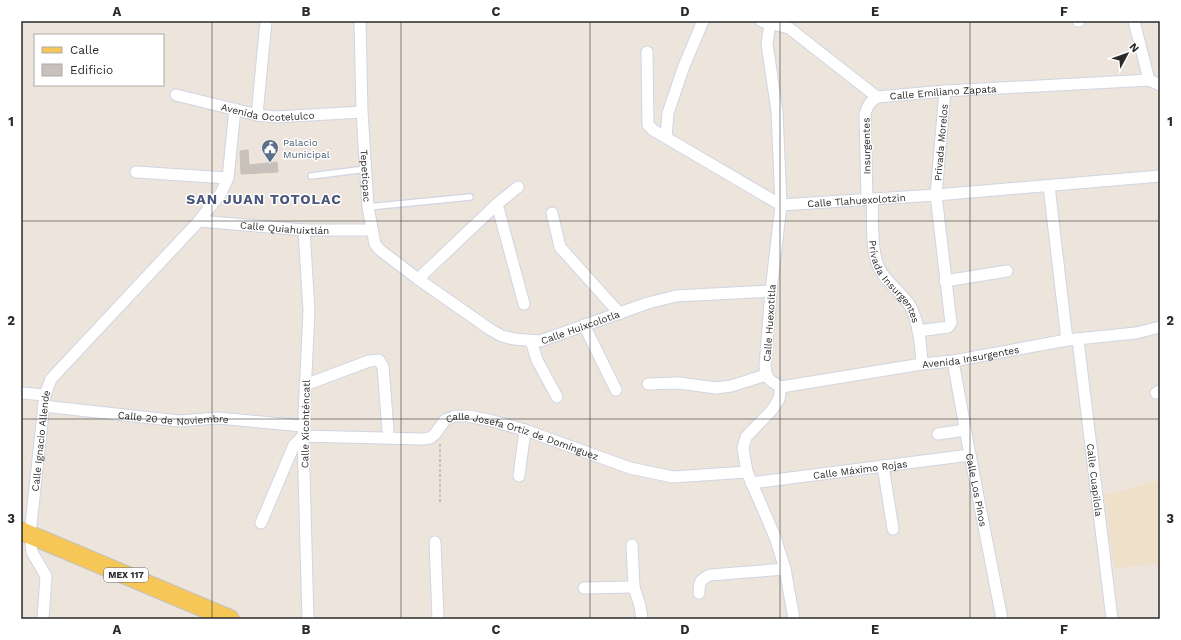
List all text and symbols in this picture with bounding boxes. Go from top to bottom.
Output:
text: A [113,4,122,19]
text: B [302,4,311,19]
text: C [492,4,501,19]
text: D [680,4,690,19]
text: E [871,4,879,19]
text: F [1060,4,1068,19]
legend [34,34,164,86]
north arrow [1107,34,1147,74]
text: N [1127,40,1142,55]
text: Calle [70,43,99,57]
text: Edificio [70,63,113,77]
street label: Calle Emiliano Zapata [889,83,997,102]
street label: Avenida Ocotelulco [220,101,315,123]
street label: Privada Morelos [932,103,950,181]
text: 1 [8,114,14,129]
text: 1 [1167,114,1173,129]
street label: Insurgentes [861,117,872,174]
place label: Palacio Municipal [283,137,330,160]
public building icon: Palacio Municipal [260,138,280,163]
street label: Tepeticpac [358,149,373,203]
district label: SAN JUAN TOTOLAC [186,191,342,207]
street label: Calle Tlahuexolotzin [807,192,906,209]
street label: Calle Quiahuixtlán [240,220,329,236]
street label: Privada Insurgentes [867,240,921,324]
street label: Calle Huexotitla [761,284,778,362]
street label: Calle Huixcolotla [539,308,621,346]
text: 2 [7,313,15,328]
text: 2 [1166,313,1174,328]
street label: Avenida Insurgentes [922,344,1020,370]
street label: Calle Xicohténcatl [299,380,312,468]
street label: Calle Ignacio Allende [30,388,53,492]
street label: Calle 20 de Noviembre [117,409,229,427]
street label: Calle Josefa Ortiz de Domínguez [444,411,600,462]
street label: Calle Cuapilola [1085,443,1104,517]
street label: Calle Los Pinos [964,452,989,528]
street label: Calle Máximo Rojas [812,458,908,481]
text: 3 [7,511,15,526]
text: 3 [1166,511,1174,526]
road number: MEX 117 [104,568,148,582]
text: A [113,622,122,637]
text: B [302,622,311,637]
text: C [492,622,501,637]
text: D [680,622,690,637]
text: E [871,622,879,637]
text: F [1060,622,1068,637]

